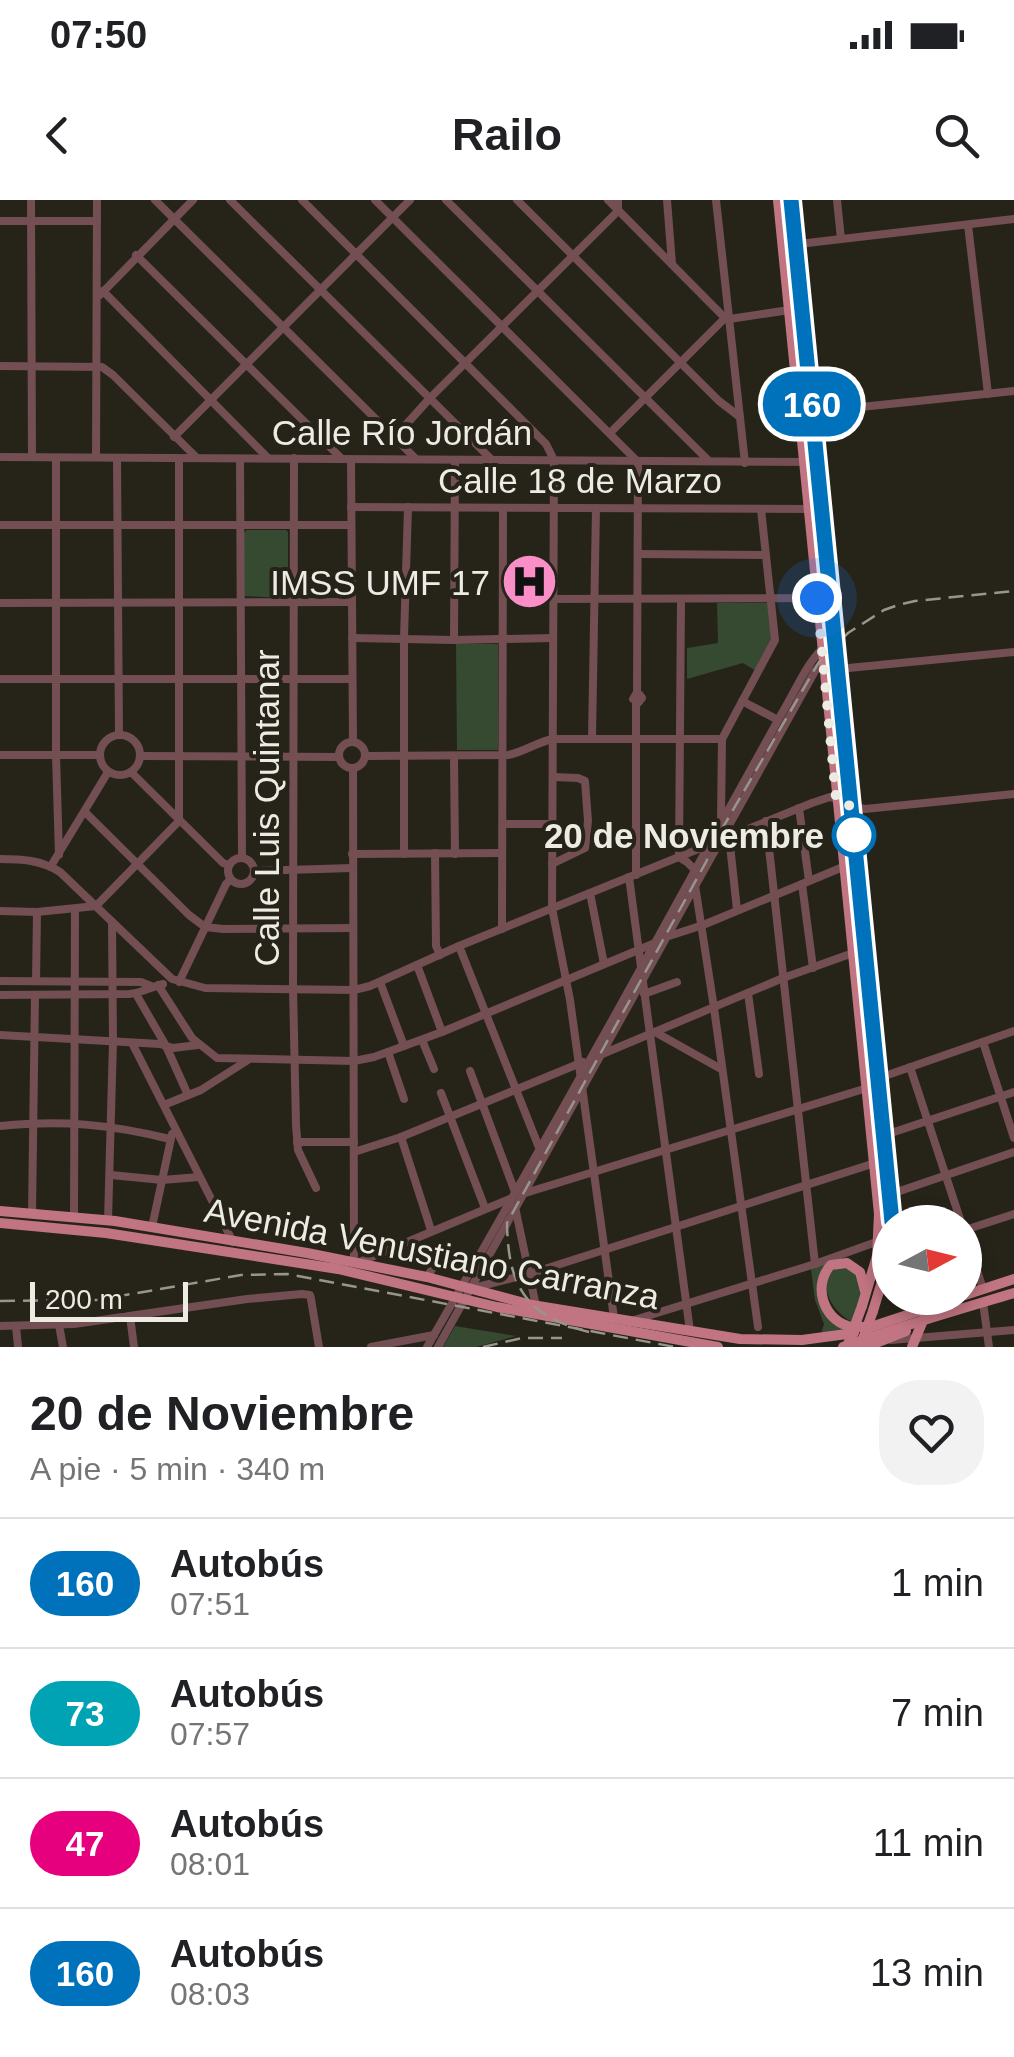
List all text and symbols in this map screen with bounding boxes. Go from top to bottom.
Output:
text: 07:50 [50,14,147,56]
icon: back [30,108,85,163]
icon: search [929,108,984,163]
text: Railo [452,109,562,160]
line badge: 160 [754,372,870,436]
text: 160 [783,385,841,424]
street label: Calle Río Jordán [272,413,532,452]
street label: Calle 18 de Marzo [438,461,722,500]
hospital icon: IMSS UMF 17 [499,552,559,612]
place label: IMSS UMF 17 [270,563,490,602]
your location [792,573,842,623]
street label: Calle Luis Quintanar [247,649,286,967]
marker: 20 de Noviembre [833,814,875,856]
place label: 20 de Noviembre [544,816,824,855]
street label: Avenida Venustiano Carranza [201,1190,663,1316]
north arrow [872,1205,982,1315]
map controls [872,1205,982,1315]
scale bar [30,1277,188,1322]
text: 200 m [45,1284,123,1315]
button: heart [879,1380,984,1485]
text: 20 de Noviembre [30,1387,414,1440]
text: A pie · 5 min · 340 m [30,1451,325,1487]
text: Autobús [170,1543,324,1585]
text: 1 min [891,1562,984,1604]
text: 160 [56,1564,114,1603]
text: 07:51 [170,1586,250,1622]
text: Autobús [170,1673,324,1715]
text: 7 min [891,1692,984,1734]
text: 73 [66,1694,104,1733]
text: 07:57 [170,1716,250,1752]
text: Autobús [170,1803,324,1845]
text: 11 min [873,1822,984,1864]
text: 47 [66,1824,104,1863]
text: 08:01 [170,1846,250,1882]
text: Autobús [170,1933,324,1975]
text: 13 min [870,1952,984,1994]
text: 160 [56,1954,114,1993]
text: 08:03 [170,1976,250,2012]

